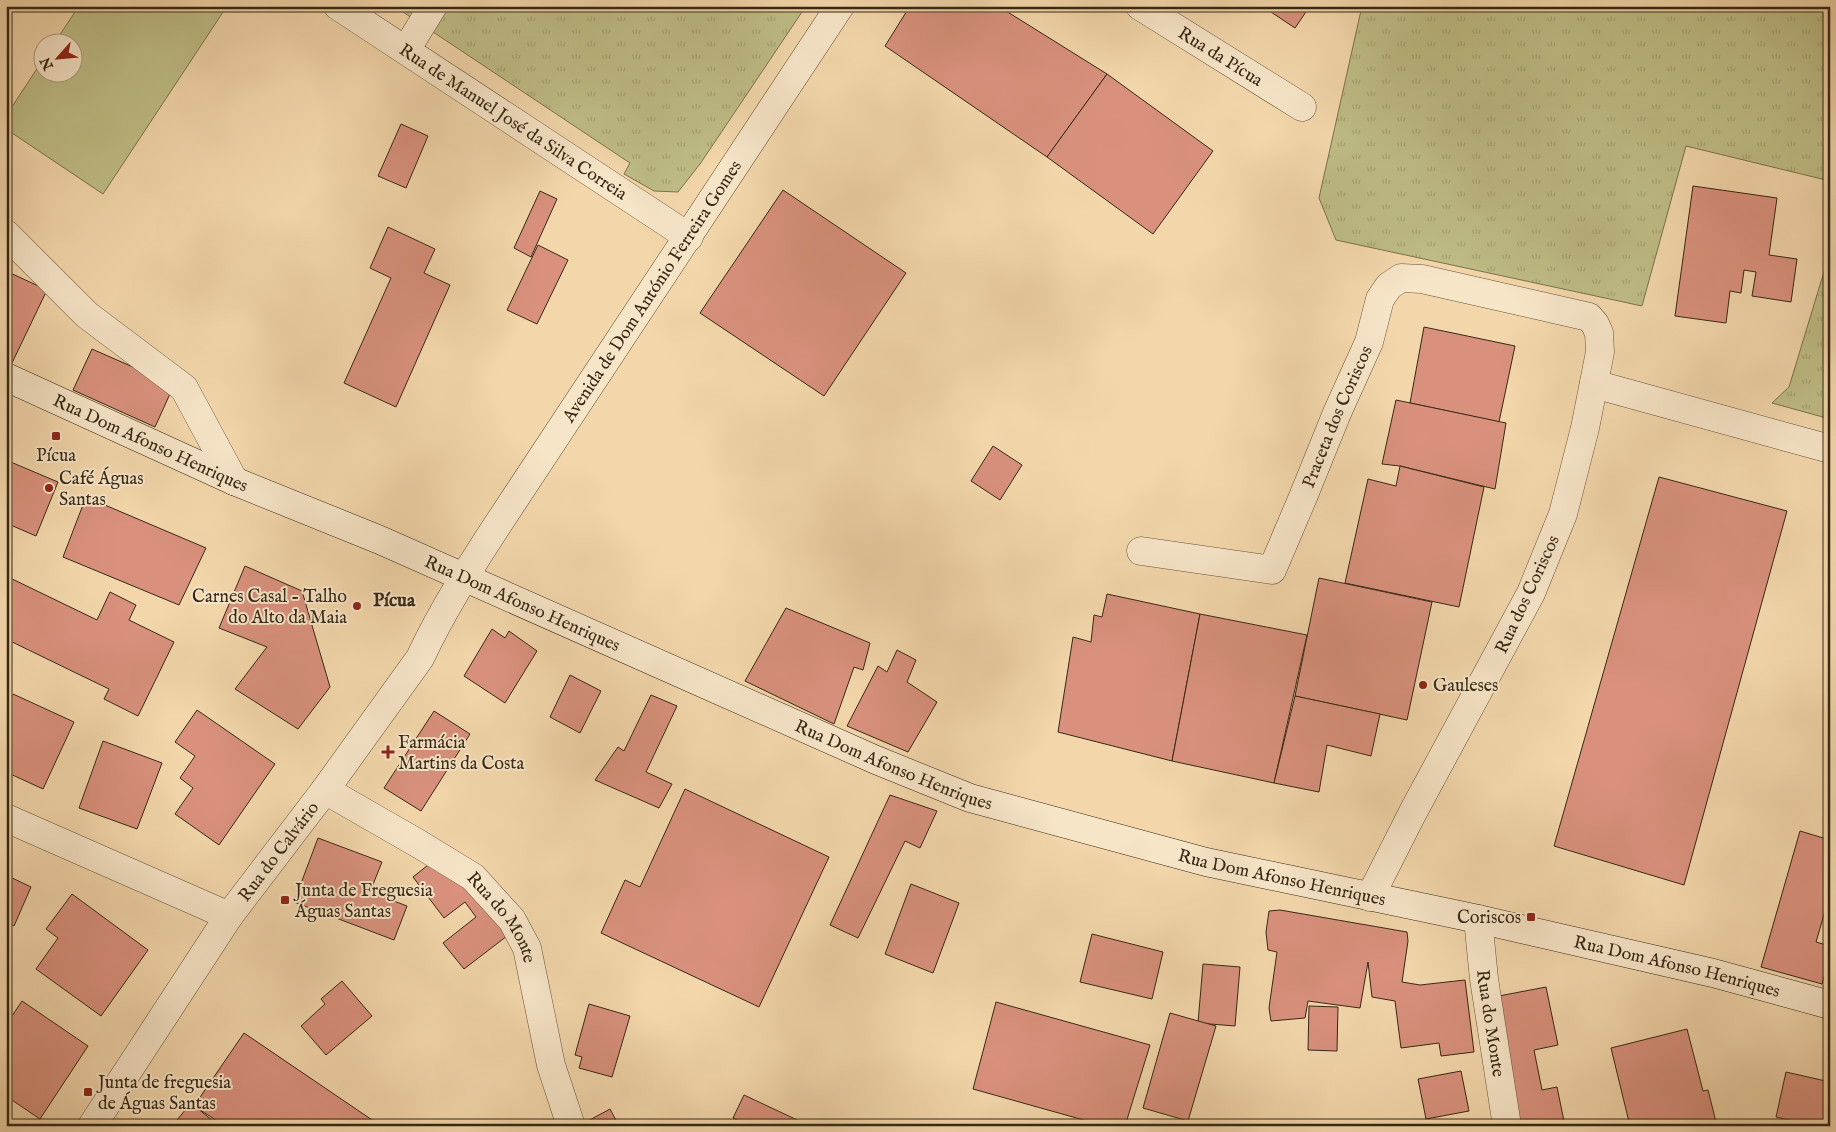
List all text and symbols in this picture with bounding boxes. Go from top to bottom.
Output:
street label: Rua da Pícua [1173,22,1267,93]
north arrow [32,32,82,82]
street label: Rua de Manuel José da Silva Correia [394,39,631,206]
text: N [37,54,59,74]
street label: Avenida de Dom António Ferreira Gomes [558,156,748,428]
street label: Praceta dos Coriscos [1298,342,1379,492]
street label: Rua Dom Afonso Henriques [49,390,251,498]
marker: Pícua [50,430,62,442]
place label: Pícua [36,445,76,468]
place label: Café Águas Santas [59,466,144,512]
marker: Café Águas Santas [43,482,55,494]
street label: Rua dos Coriscos [1491,532,1566,658]
street label: Rua Dom Afonso Henriques [420,551,623,658]
place label: Carnes Casal - Talho do Alto da Maia [192,586,347,630]
district label: Pícua [373,589,416,613]
marker: Carnes Casal - Talho do Alto da Maia [351,600,363,612]
place label: Gauleses [1433,675,1498,698]
marker: Gauleses [1417,679,1429,691]
street label: Rua Dom Afonso Henriques [791,715,995,817]
place label: Farmácia Martins da Costa [398,732,525,776]
marker: Farmácia Martins da Costa [382,746,394,758]
street label: Rua do Calvário [234,797,325,907]
street label: Rua Dom Afonso Henriques [1175,845,1387,912]
street label: Rua do Monte [461,867,540,965]
place label: Junta de Freguesia Águas Santas [293,880,433,924]
marker: Junta de Freguesia Águas Santas [279,894,291,906]
place label: Coriscos [1457,907,1521,930]
marker: Coriscos [1525,911,1537,923]
street label: Rua Dom Afonso Henriques [1571,931,1782,1004]
street label: Rua do Monte [1470,969,1509,1079]
place label: Junta de freguesia de Águas Santas [96,1072,231,1116]
marker: Junta de freguesia de Águas Santas [82,1086,94,1098]

